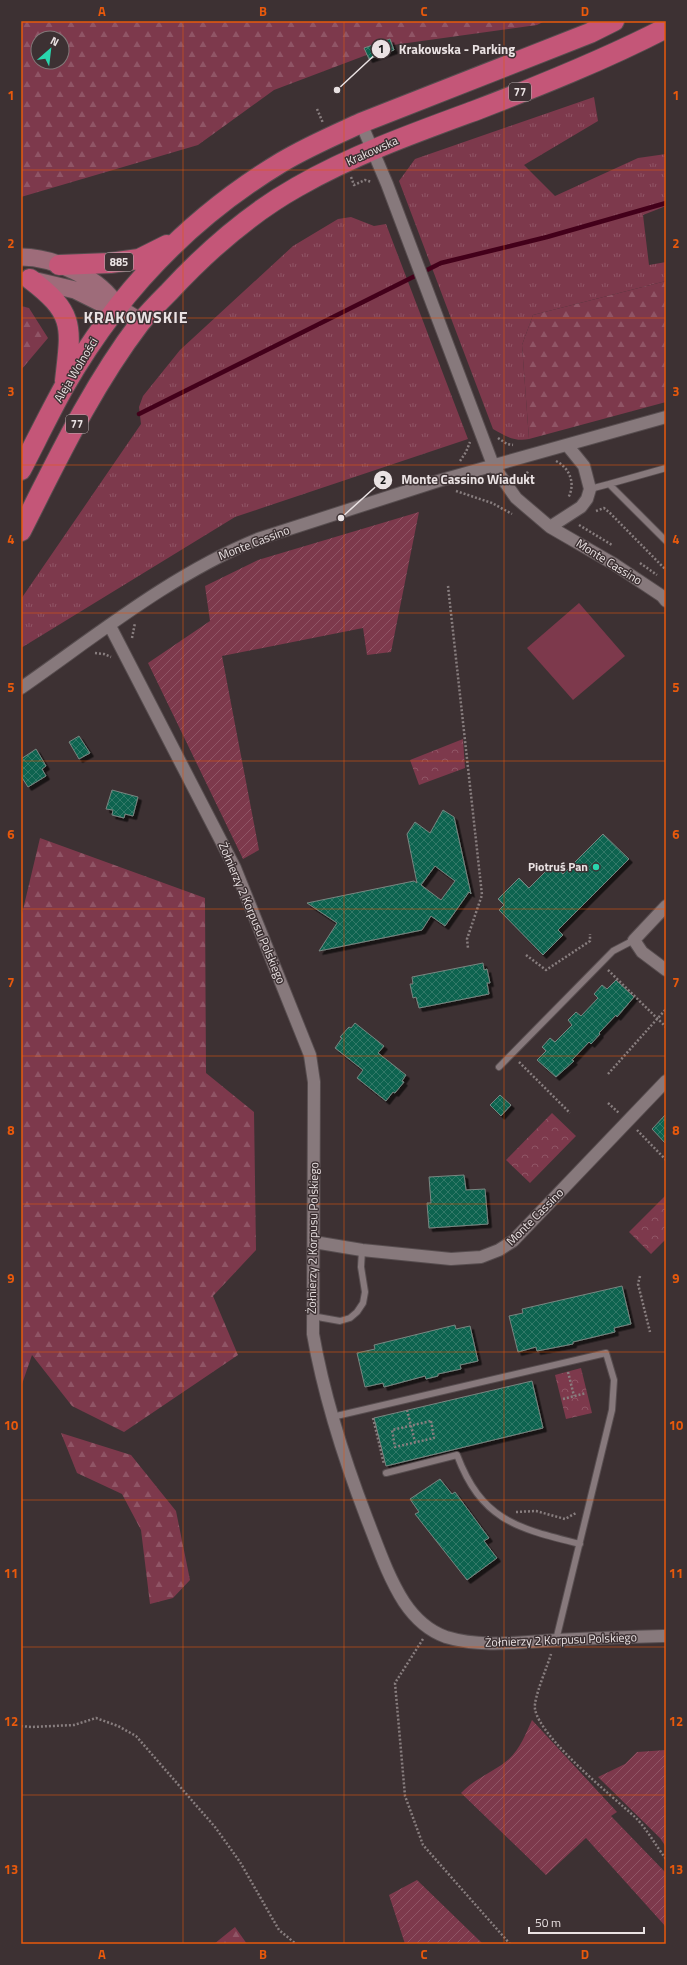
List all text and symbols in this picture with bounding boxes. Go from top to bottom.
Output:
text: A [98,1,106,21]
text: B [259,1,267,21]
text: C [420,1,428,21]
text: D [581,1,589,21]
north arrow [30,30,70,70]
text: N [48,32,62,50]
callout: Krakowska - Parking [371,37,523,62]
text: 1 [378,39,384,58]
text: Krakowska - Parking [399,39,515,59]
road number: 77 [509,83,531,101]
text: 1 [7,85,15,105]
text: 1 [672,85,680,105]
street label: Krakowska [343,131,401,170]
text: 2 [7,233,15,253]
text: 2 [672,233,680,253]
road number: 885 [105,253,133,271]
district label: KRAKOWSKIE [83,305,189,329]
street label: Aleja Wolności [49,334,103,406]
text: 3 [7,381,15,401]
text: 3 [672,381,680,401]
road number: 77 [66,415,88,433]
callout: Monte Cassino Wiadukt [373,467,542,492]
text: Monte Cassino Wiadukt [401,469,535,489]
text: 2 [380,470,386,489]
street label: Monte Cassino [216,520,292,565]
text: 4 [7,529,15,549]
text: 4 [672,529,680,549]
street label: Monte Cassino [573,534,646,589]
text: 5 [7,677,15,697]
text: 5 [672,677,680,697]
text: 6 [7,824,15,844]
text: 6 [672,824,680,844]
street label: Żołnierzy 2 Korpusu Polskiego [214,839,291,986]
place label: Piotruś Pan [528,857,588,876]
marker: Piotruś Pan [591,862,601,872]
text: 7 [7,972,15,992]
text: 7 [672,972,680,992]
text: 8 [7,1120,15,1140]
text: 8 [672,1120,680,1140]
street label: Żołnierzy 2 Korpusu Polskiego [302,1162,323,1314]
street label: Monte Cassino [501,1183,568,1250]
text: 9 [7,1268,15,1288]
text: 9 [672,1268,680,1288]
text: 10 [4,1415,18,1435]
text: 10 [669,1415,683,1435]
text: 11 [4,1563,18,1583]
text: 11 [669,1563,683,1583]
street label: Żołnierzy 2 Korpusu Polskiego [485,1627,637,1652]
text: 12 [4,1711,18,1731]
text: 12 [669,1711,683,1731]
text: 13 [4,1859,18,1879]
text: 13 [669,1859,683,1879]
scale bar [529,1909,644,1935]
text: 50 m [535,1913,561,1932]
text: A [98,1944,106,1964]
text: B [259,1944,267,1964]
text: C [420,1944,428,1964]
text: D [581,1944,589,1964]

